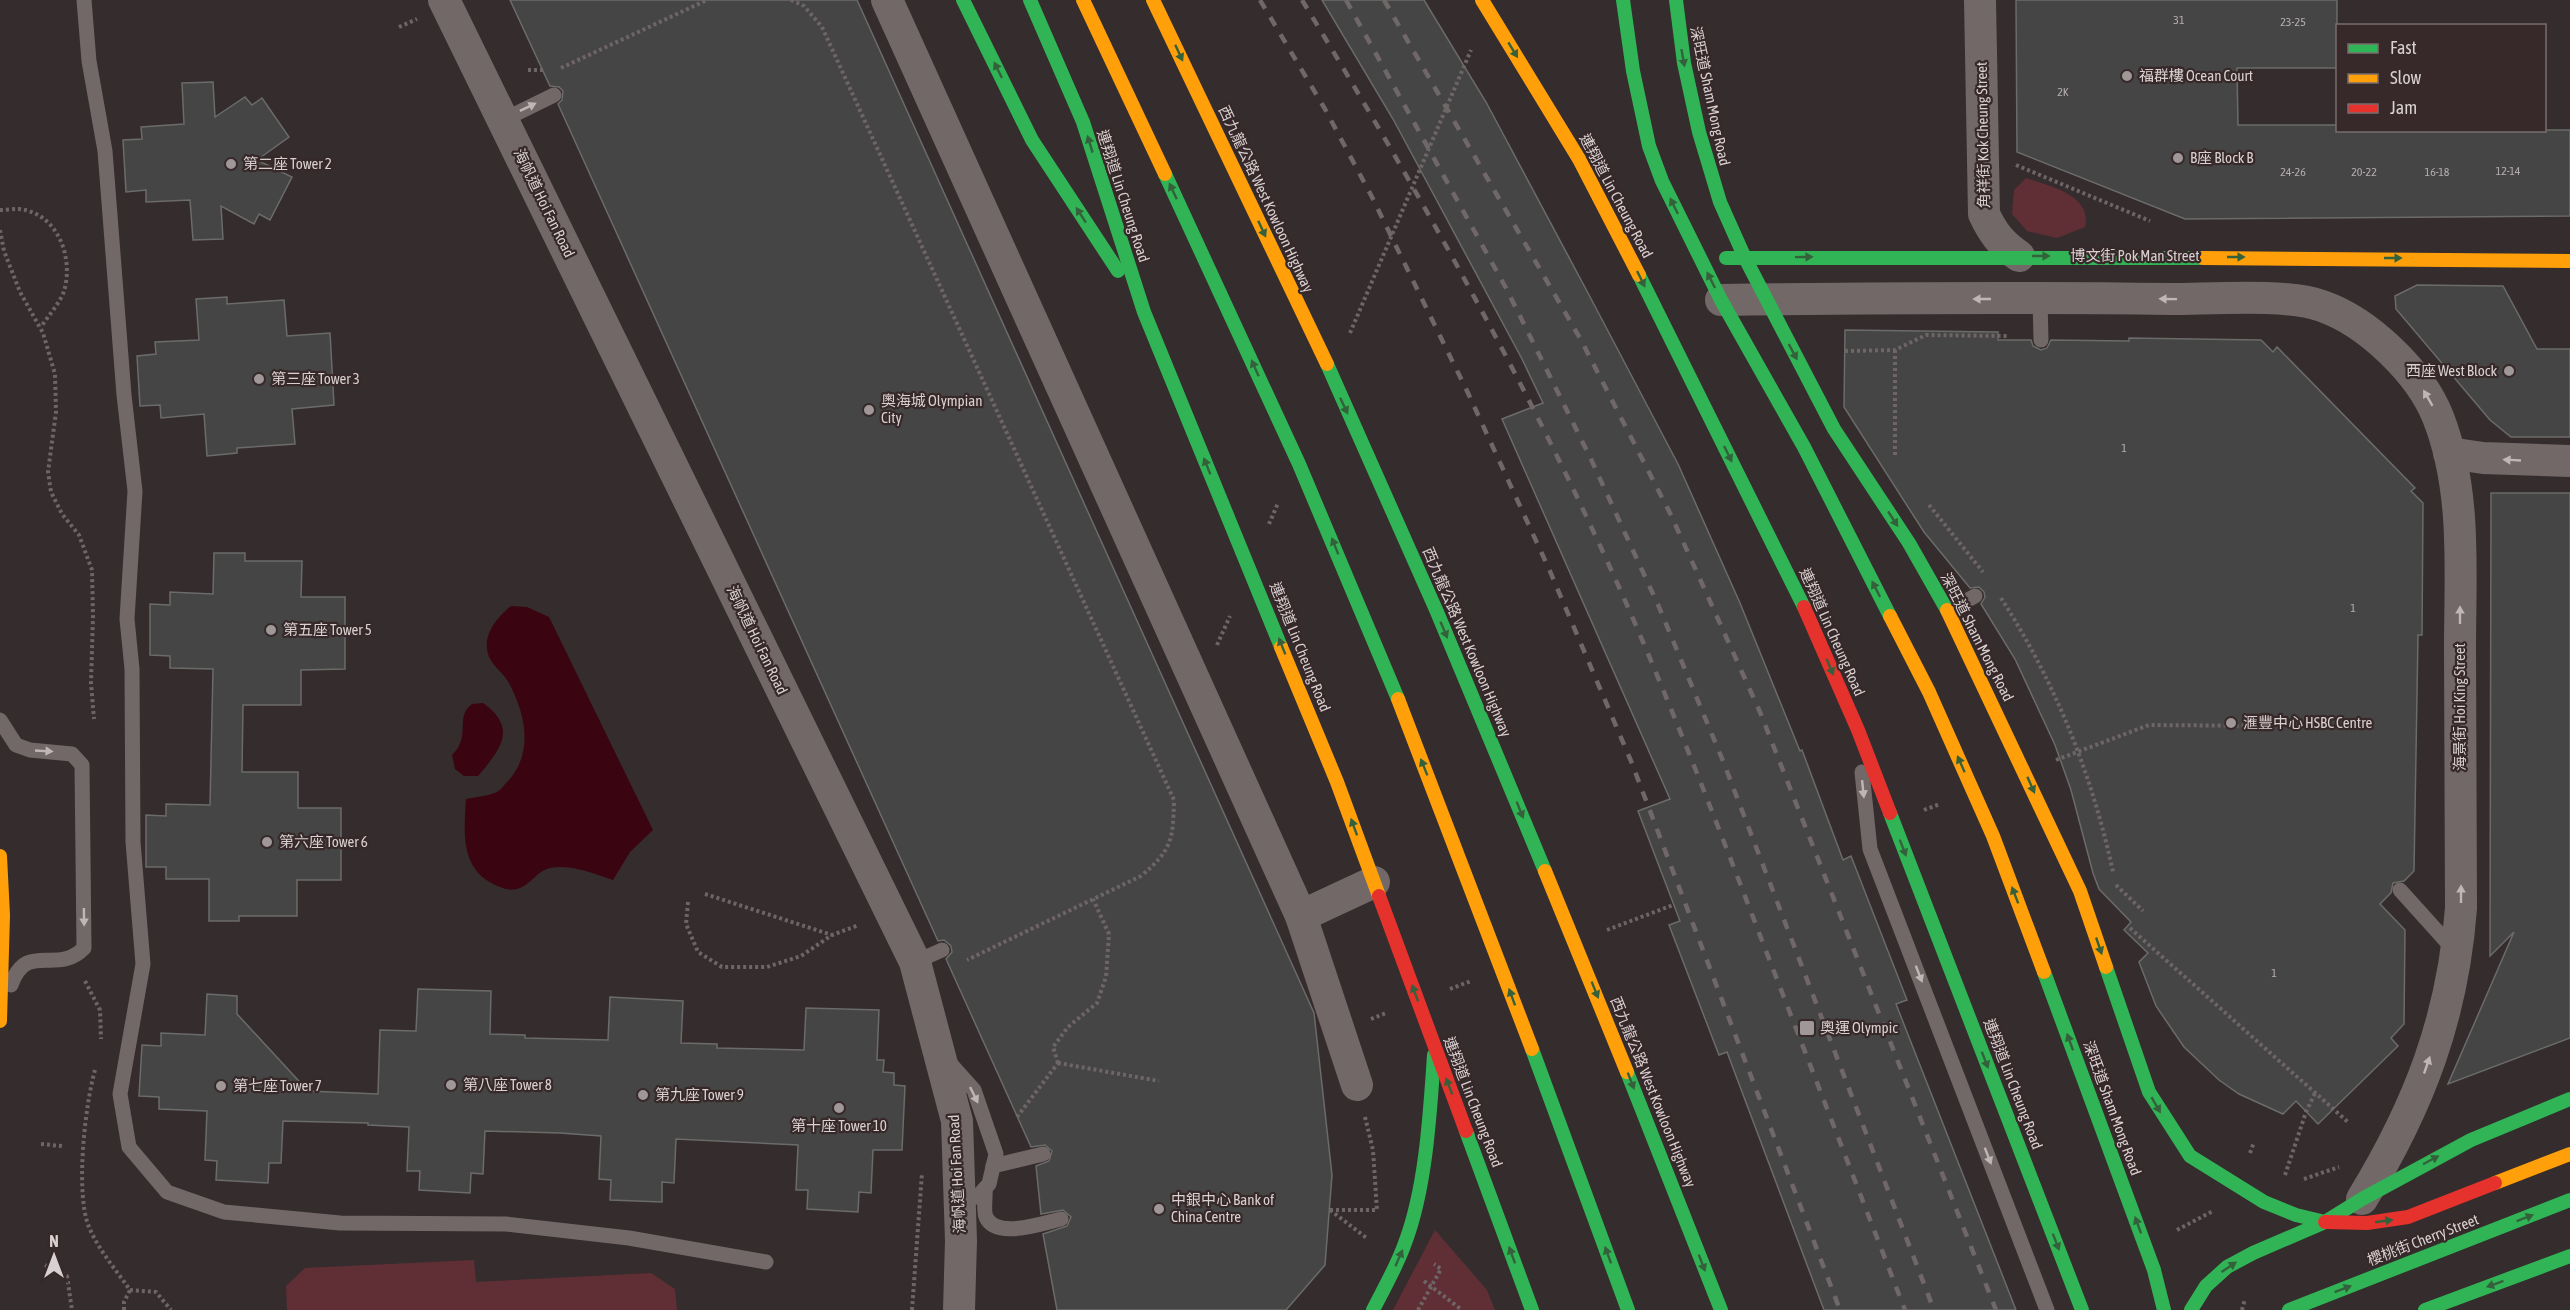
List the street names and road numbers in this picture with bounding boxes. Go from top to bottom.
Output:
street label: 深旺道 Sham Mong Road [1687,25,1734,167]
street label: 角祥街 Kok Cheung Street [1973,62,1992,208]
street label: 西九龍公路 West Kowloon Highway [1216,103,1317,295]
street label: 連翔道 Lin Cheung Road [1094,128,1153,264]
street label: 連翔道 Lin Cheung Road [1577,131,1656,261]
street label: 海帆道 Hoi Fan Road [511,146,578,260]
street label: 博文街 Pok Man Street [2070,247,2200,264]
street label: 西九龍公路 West Kowloon Highway [1420,545,1515,739]
street label: 連翔道 Lin Cheung Road [1797,565,1868,698]
street label: 深旺道 Sham Mong Road [1938,570,2017,704]
street label: 連翔道 Lin Cheung Road [1267,580,1334,714]
street label: 海帆道 Hoi Fan Road [724,583,791,697]
street label: 海景街 Hoi King Street [2451,643,2468,771]
street label: 西九龍公路 West Kowloon Highway [1607,994,1700,1190]
street label: 連翔道 Lin Cheung Road [1981,1016,2046,1151]
street label: 連翔道 Lin Cheung Road [1441,1034,1506,1169]
street label: 深旺道 Sham Mong Road [2080,1038,2145,1177]
street label: 海帆道 Hoi Fan Road [945,1114,968,1234]
street label: 櫻桃街 Cherry Street [2365,1210,2481,1269]

